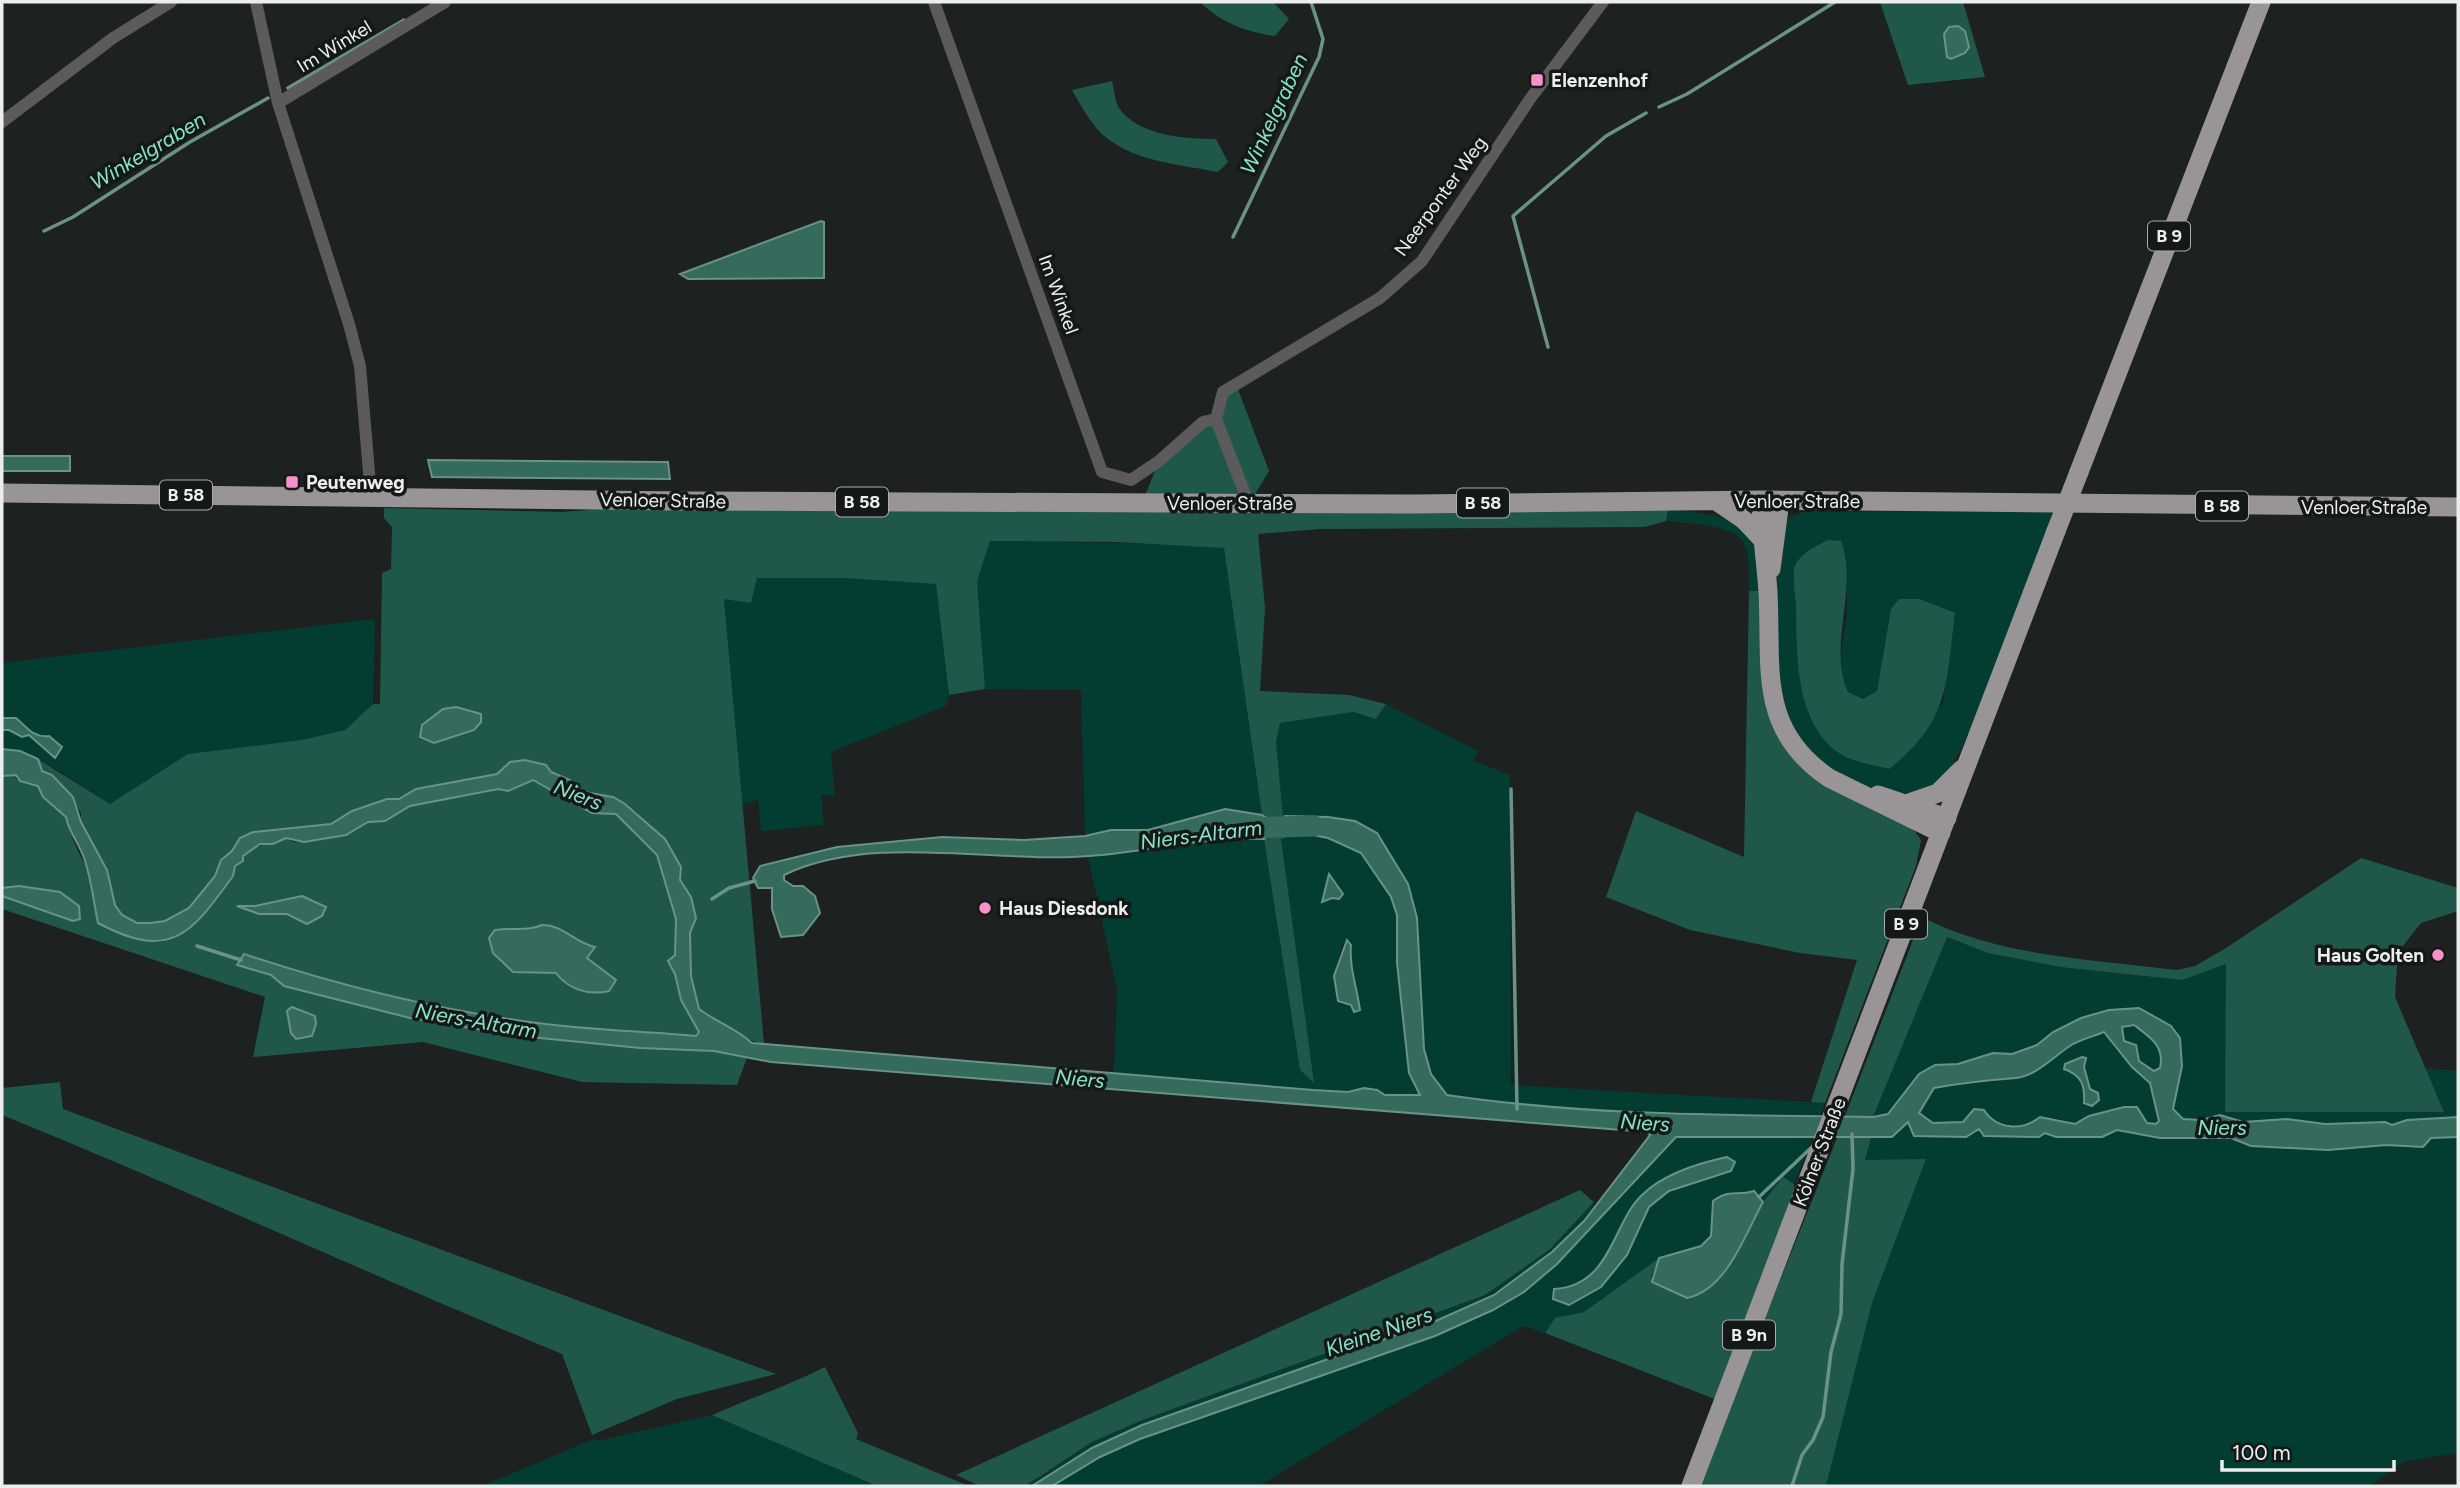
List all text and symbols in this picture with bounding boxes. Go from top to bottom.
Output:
street label: Im Winkel [293,15,376,78]
water label: Winkelgraben [1235,49,1313,178]
place label: Elenzenhof [1551,69,1648,92]
marker: Elenzenhof [1529,72,1545,88]
water label: Winkelgraben [86,106,210,195]
street label: Neerponter Weg [1389,132,1492,261]
road number: B 9 [2148,222,2190,250]
street label: Im Winkel [1034,251,1084,337]
place label: Peutenweg [306,471,405,494]
marker: Peutenweg [284,474,300,490]
road number: B 58 [160,480,212,509]
street label: Venloer Straße [600,488,726,513]
road number: B 58 [836,488,888,516]
road number: B 58 [1457,489,1509,518]
street label: Venloer Straße [1734,490,1860,513]
street label: Venloer Straße [1167,492,1293,515]
road number: B 58 [2196,492,2248,520]
street label: Venloer Straße [2301,496,2427,519]
water label: Niers [550,774,606,815]
water label: Niers-Altarm [1138,815,1264,854]
place label: Haus Diesdonk [999,897,1129,920]
marker: Haus Diesdonk [977,900,993,916]
road number: B 9 [1885,909,1927,939]
place label: Haus Golten [2317,944,2424,967]
marker: Haus Golten [2430,947,2446,963]
water label: Niers-Altarm [413,998,539,1044]
water label: Niers [1054,1064,1106,1093]
street label: Kölner Straße [1788,1094,1851,1210]
water label: Niers [1619,1108,1671,1137]
water label: Niers [2197,1115,2247,1140]
water label: Kleine Niers [1322,1301,1436,1362]
road number: B 9n [1723,1320,1775,1350]
scale bar [2222,1428,2394,1472]
text: 100 m [2232,1440,2291,1465]

